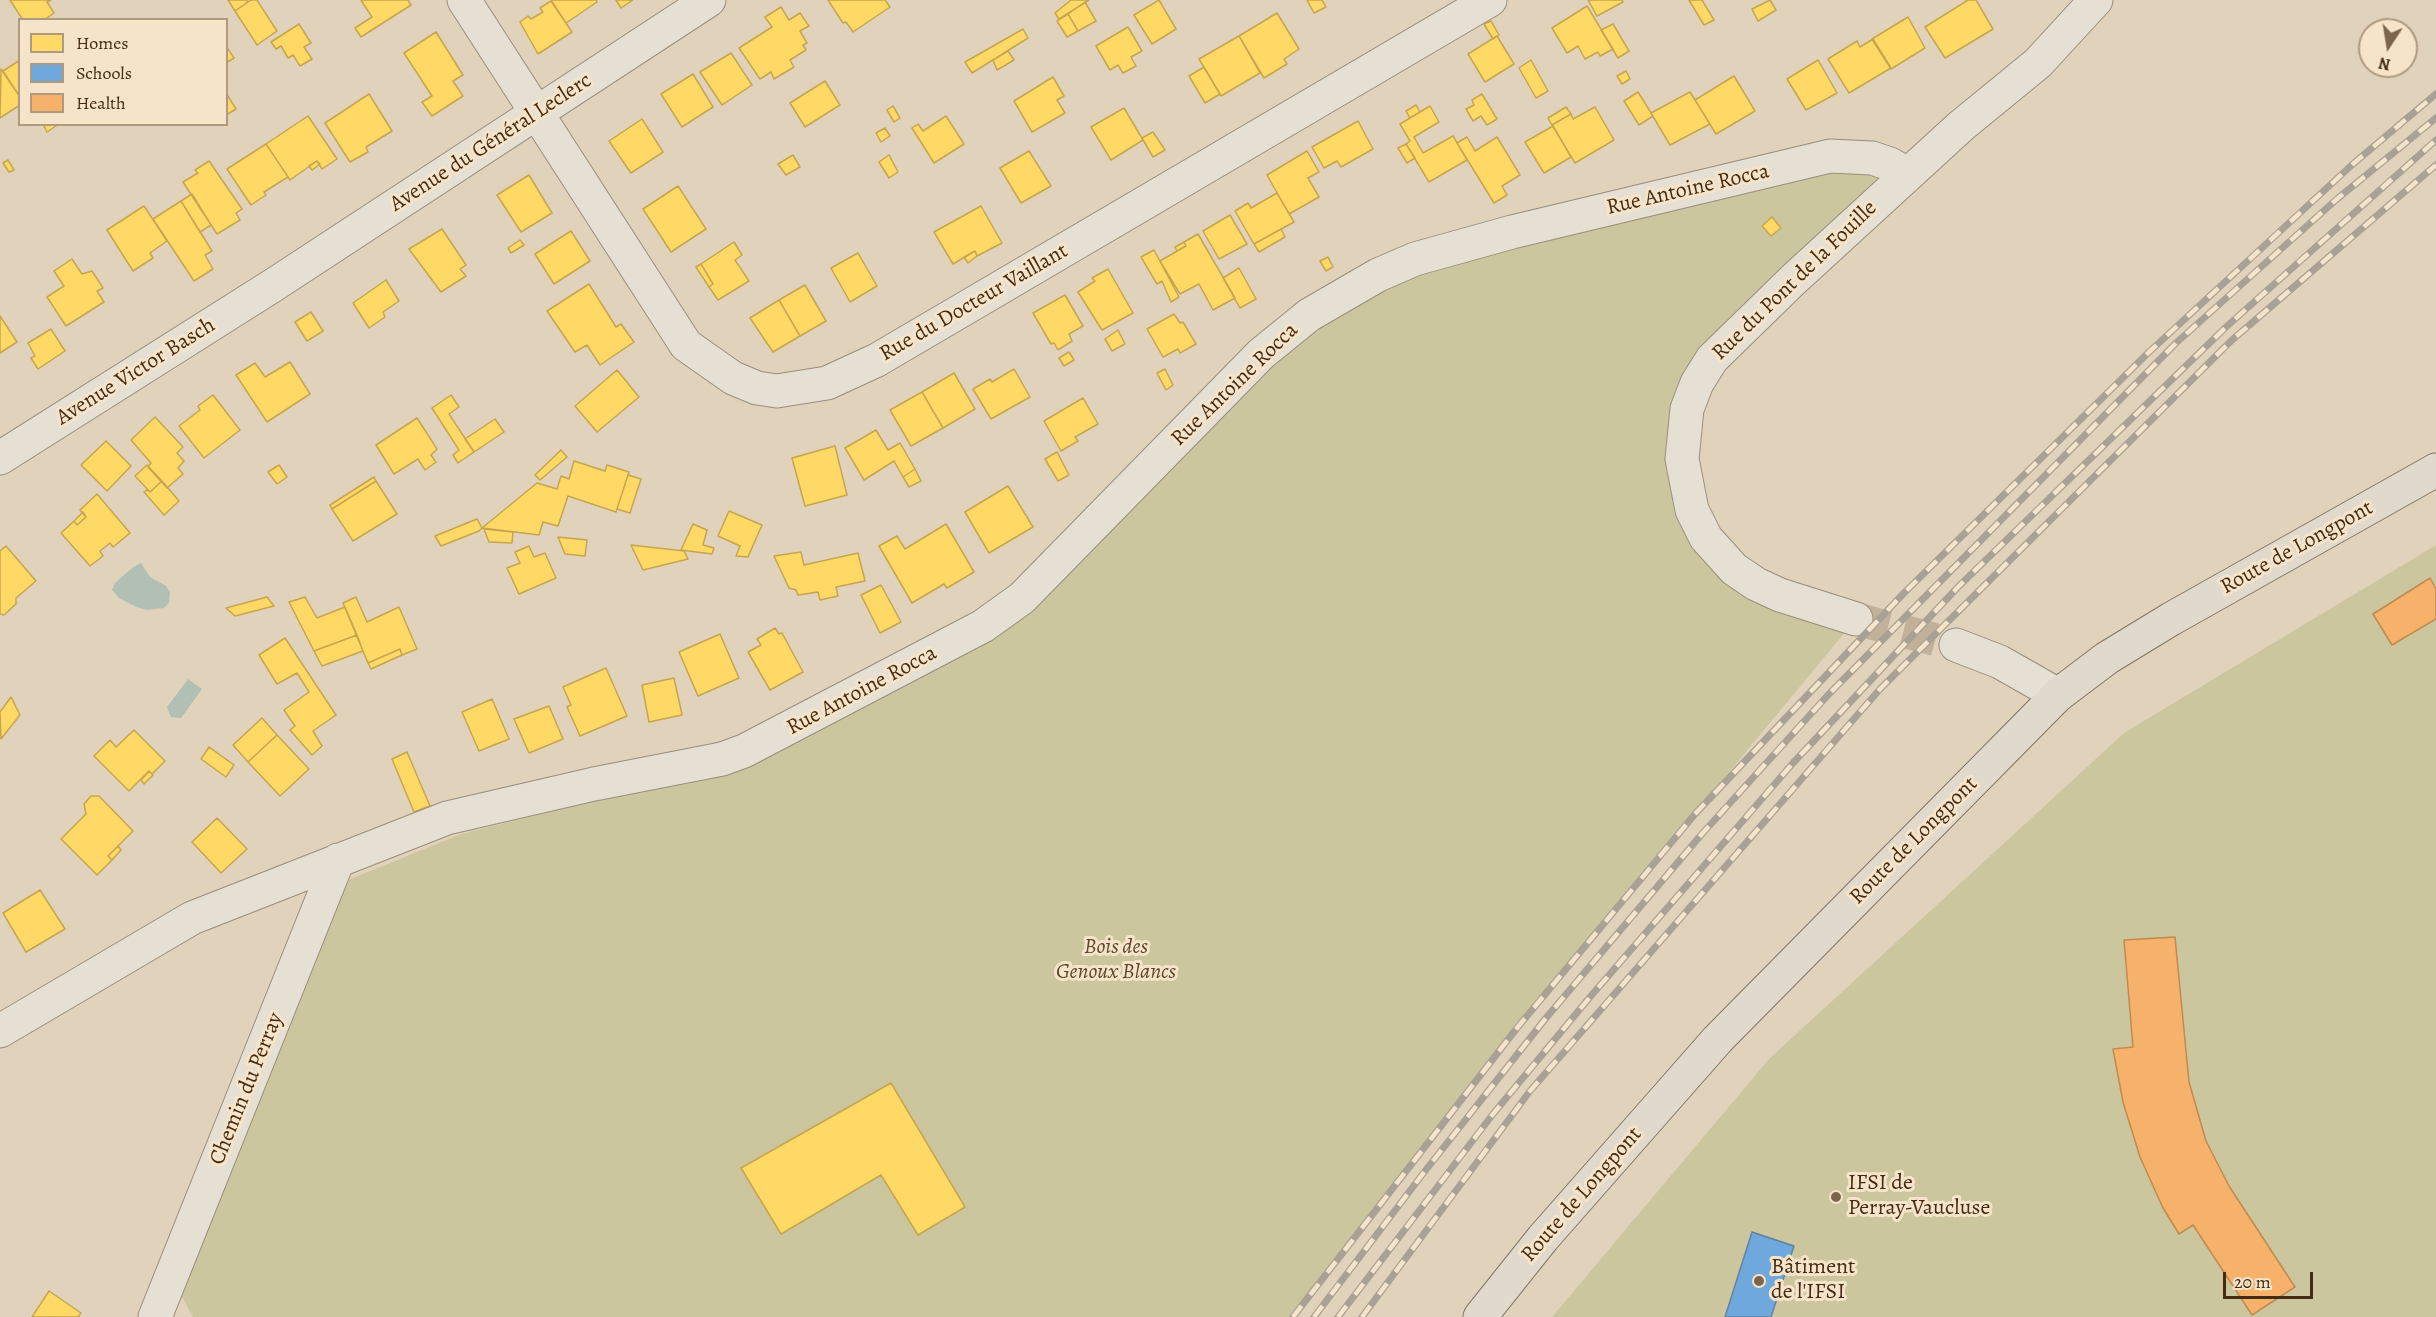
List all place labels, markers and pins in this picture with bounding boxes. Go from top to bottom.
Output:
place label: IFSI de Perray-Vaucluse [1848,1171,1990,1222]
marker: IFSI de Perray-Vaucluse [1829,1190,1843,1204]
place label: Bâtiment de l'IFSI [1771,1255,1855,1306]
marker: Bâtiment de l'IFSI [1752,1274,1766,1288]

